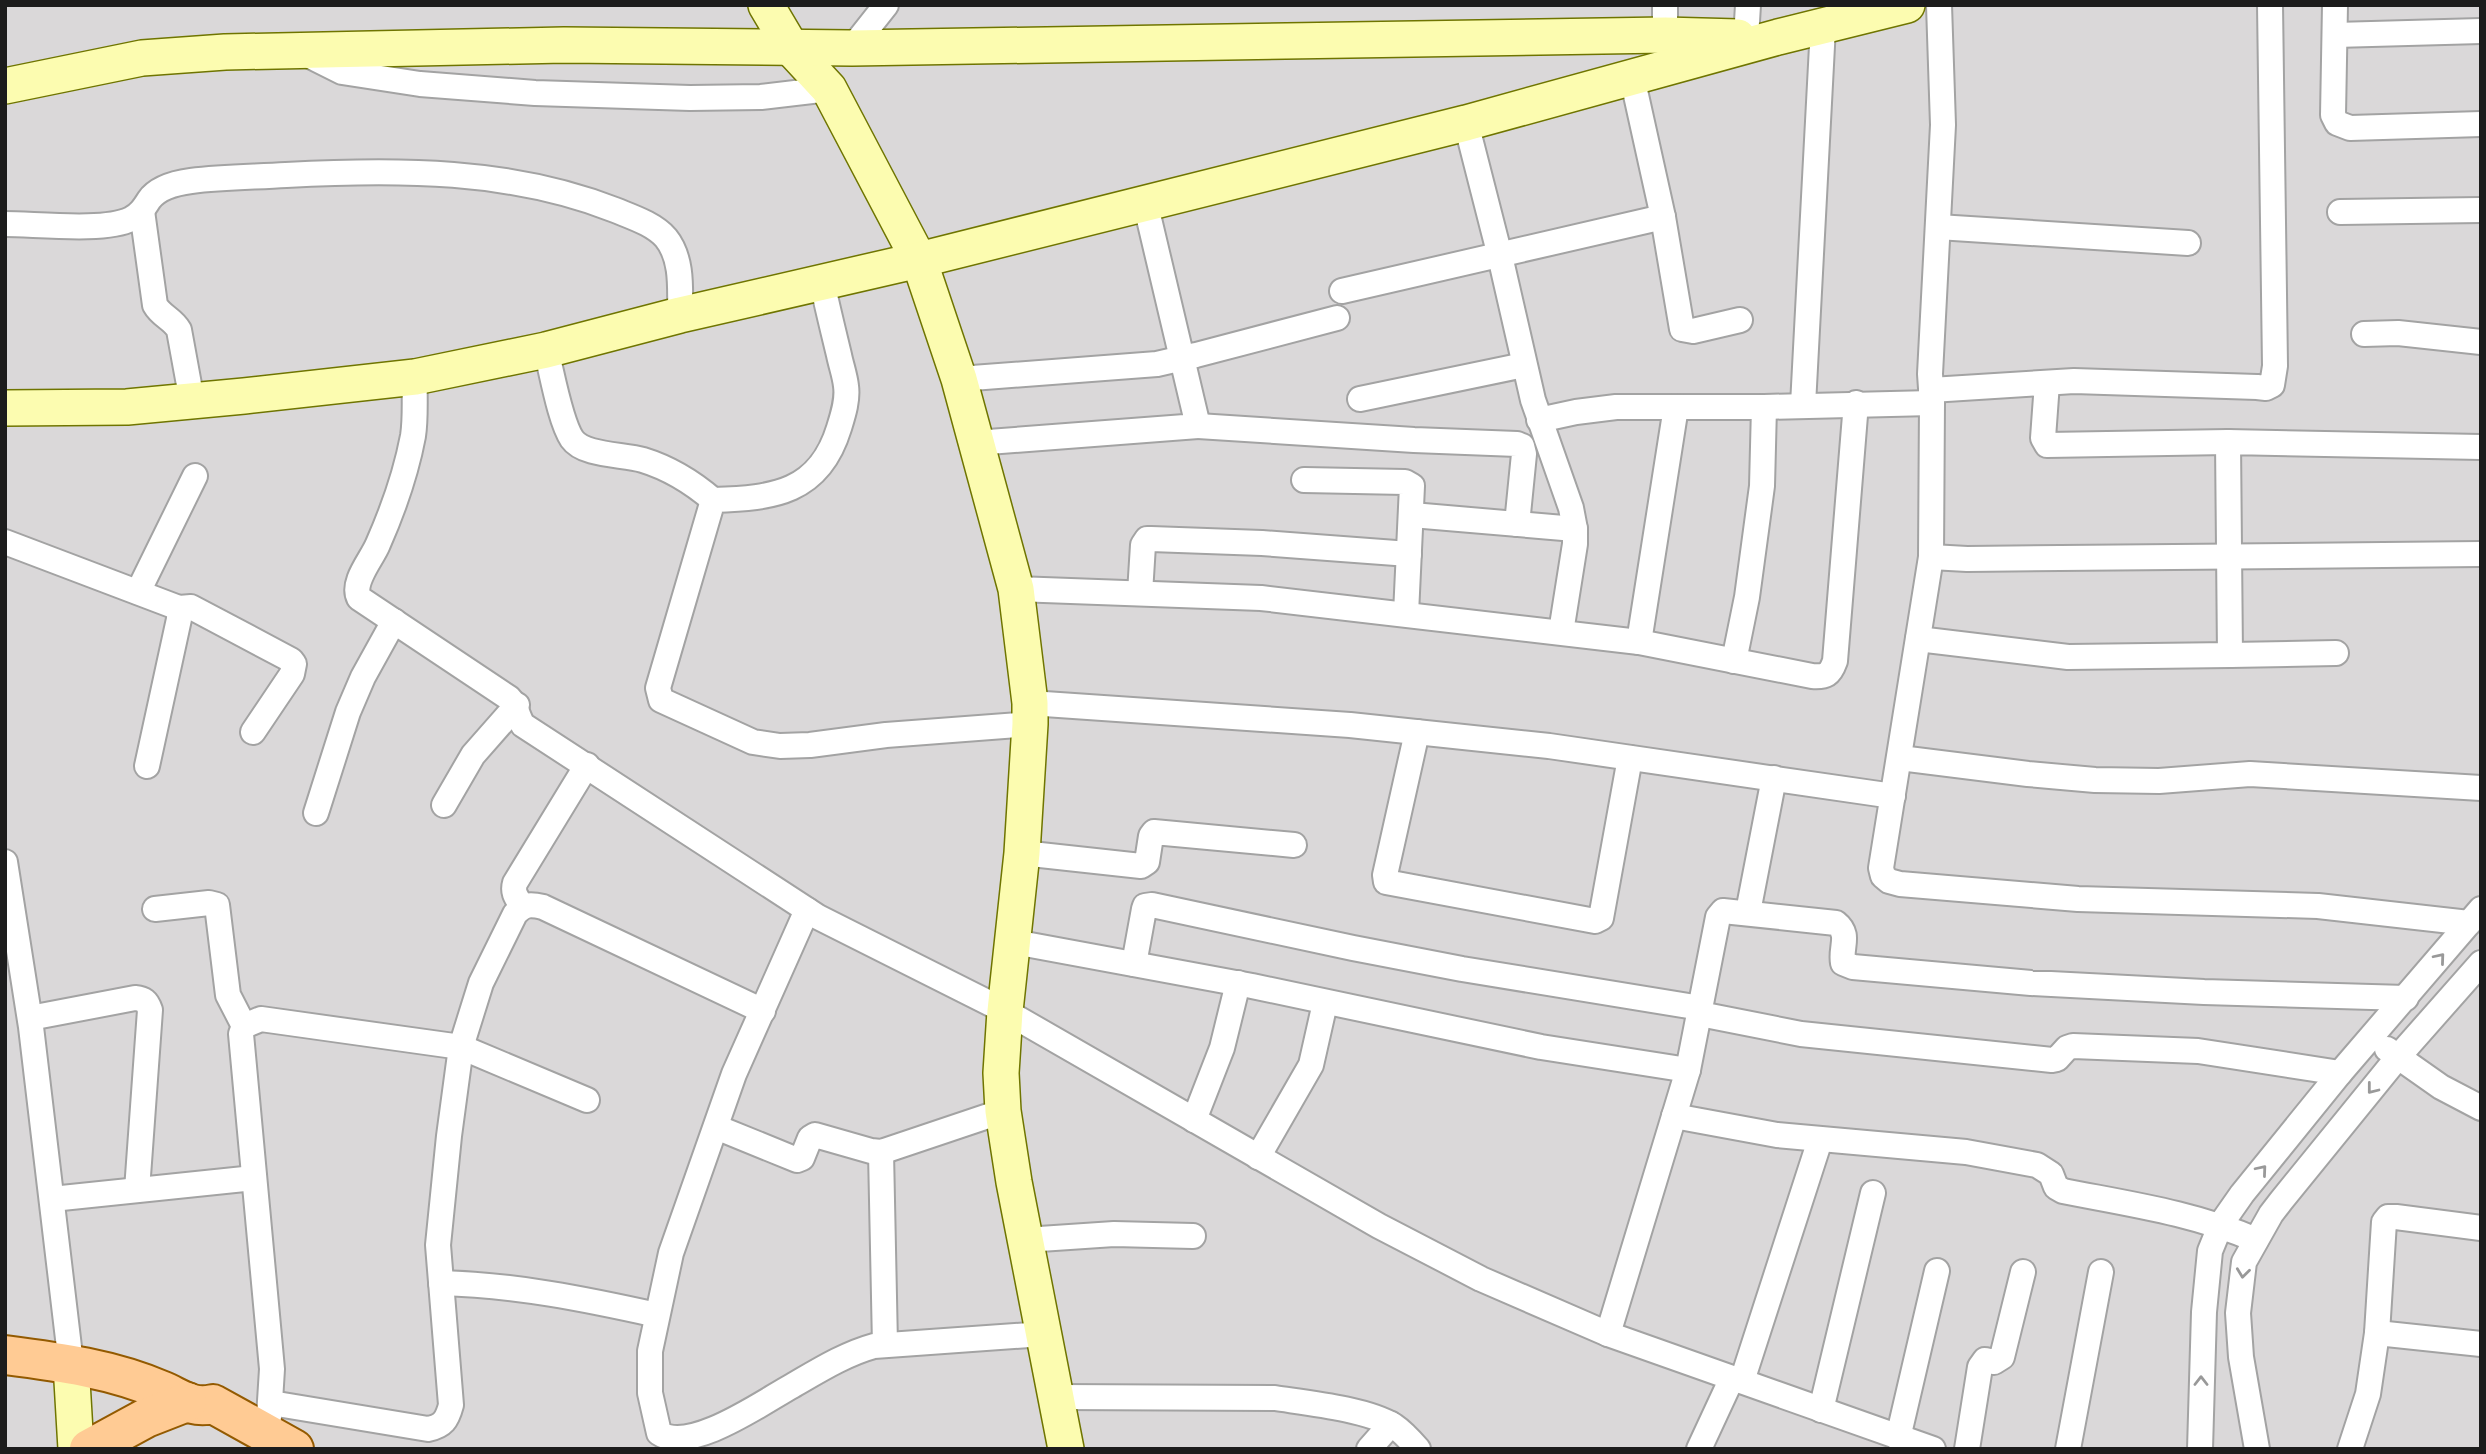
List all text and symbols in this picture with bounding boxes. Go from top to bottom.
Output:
one-way arrow [2432,953,2444,966]
one-way arrow [2368,1082,2381,1094]
one-way arrow [2254,1165,2266,1178]
one-way arrow [2235,1267,2250,1279]
one-way arrow [2193,1375,2209,1385]

